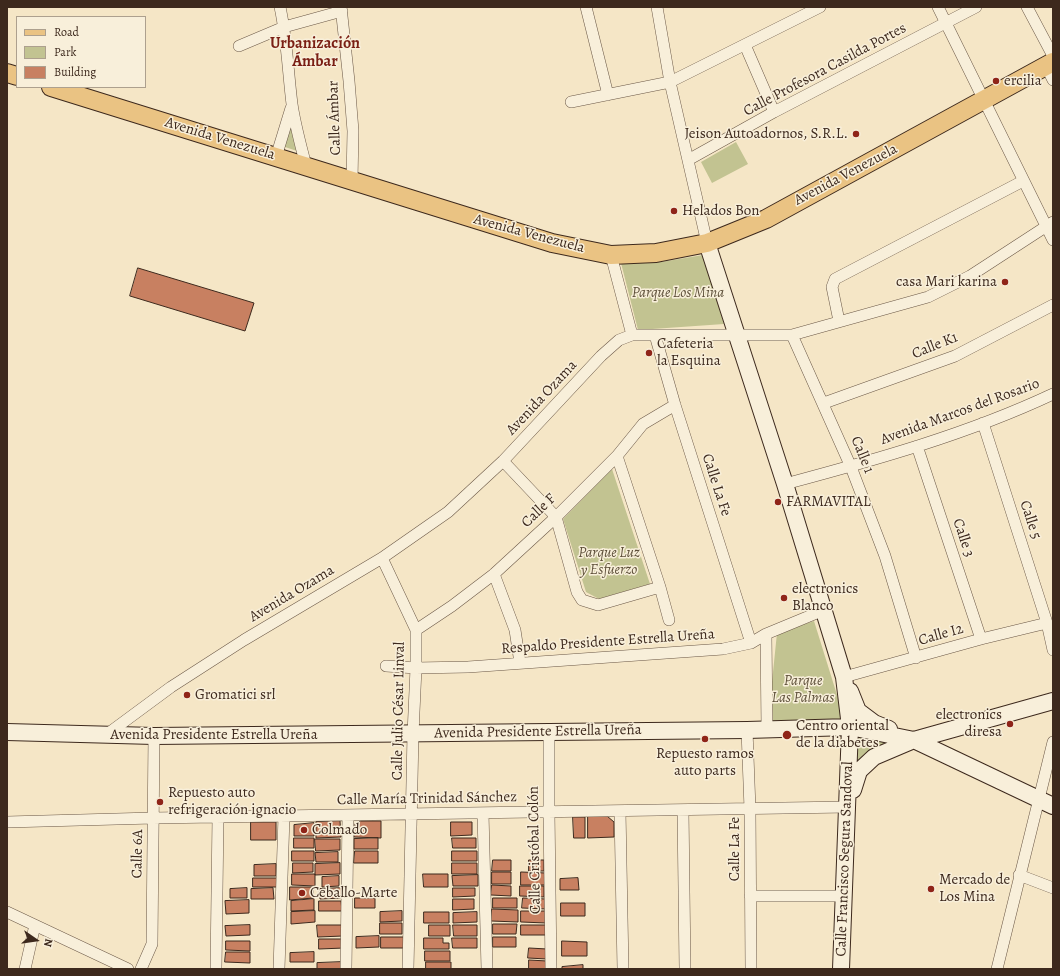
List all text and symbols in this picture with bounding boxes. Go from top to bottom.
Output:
legend [16,16,146,88]
street label: Calle Profesora Casilda Portes [740,19,910,121]
text: Road [54,24,79,40]
district label: Urbanización Ámbar [270,34,360,72]
text: Park [54,44,77,60]
text: Building [54,64,96,80]
place label: ercilia [1004,72,1042,90]
marker: ercilia [991,76,1001,86]
street label: Calle Ámbar [325,80,345,156]
street label: Avenida Venezuela [163,114,277,164]
place label: Jeison Autoadornos, S.R.L. [684,125,848,143]
marker: Jeison Autoadornos, S.R.L. [851,129,861,139]
street label: Avenida Venezuela [791,140,901,210]
place label: Helados Bon [682,202,759,220]
marker: Helados Bon [669,206,679,216]
street label: Avenida Venezuela [472,211,586,257]
place label: casa Mari karina [896,273,997,291]
marker: casa Mari karina [1000,277,1010,287]
park label: Parque Los Mina [632,284,724,302]
street label: Calle K1 [909,329,961,363]
place label: Cafeteria la Esquina [657,335,721,370]
marker: Cafeteria la Esquina [644,348,654,358]
street label: Avenida Ozama [503,357,581,439]
street label: Avenida Marcos del Rosario [878,375,1042,449]
street label: Calle 1 [846,434,878,476]
street label: Calle La Fe [697,451,735,519]
street label: Calle F [518,490,560,532]
place label: FARMAVITAL [786,493,871,511]
marker: FARMAVITAL [773,497,783,507]
street label: Calle 5 [1015,498,1045,542]
street label: Calle 3 [948,516,978,560]
park label: Parque Luz y Esfuerzo [578,544,640,579]
street label: Avenida Ozama [246,562,338,626]
place label: electronics Blanco [792,580,858,615]
marker: electronics Blanco [779,593,789,603]
street label: Calle I2 [916,620,966,650]
street label: Respaldo Presidente Estrella Ureña [501,626,715,658]
street label: Calle Julio César Linval [389,642,409,780]
park label: Parque Las Palmas [772,672,834,707]
place label: Gromatici srl [195,686,275,704]
marker: Gromatici srl [182,690,192,700]
place label: electronics diresa [936,706,1002,741]
place label: Centro oriental de la diabetes [796,717,889,752]
marker: electronics diresa [1005,719,1015,729]
street label: Avenida Presidente Estrella Ureña [434,721,642,743]
street label: Avenida Presidente Estrella Ureña [110,726,318,744]
marker: Centro oriental de la diabetes [781,729,793,741]
marker: Repuesto ramos auto parts [700,734,710,744]
place label: Repuesto ramos auto parts [656,745,754,780]
street label: Calle Francisco Segura Sandoval [833,761,857,957]
place label: Repuesto auto refrigeración ignacio [168,784,296,819]
street label: Calle Cristóbal Colón [525,786,545,914]
street label: Calle María Trinidad Sánchez [337,788,517,810]
marker: Repuesto auto refrigeración ignacio [155,797,165,807]
street label: Calle La Fe [726,817,744,881]
place label: Colmado [312,821,367,839]
marker: Colmado [299,825,309,835]
street label: Calle 6A [129,829,147,879]
place label: Mercado de Los Mina [939,871,1010,906]
place label: Ceballo-Marte [310,884,397,902]
marker: Mercado de Los Mina [926,884,936,894]
marker: Ceballo-Marte [297,888,307,898]
north arrow [16,920,56,960]
text: N [40,937,56,948]

